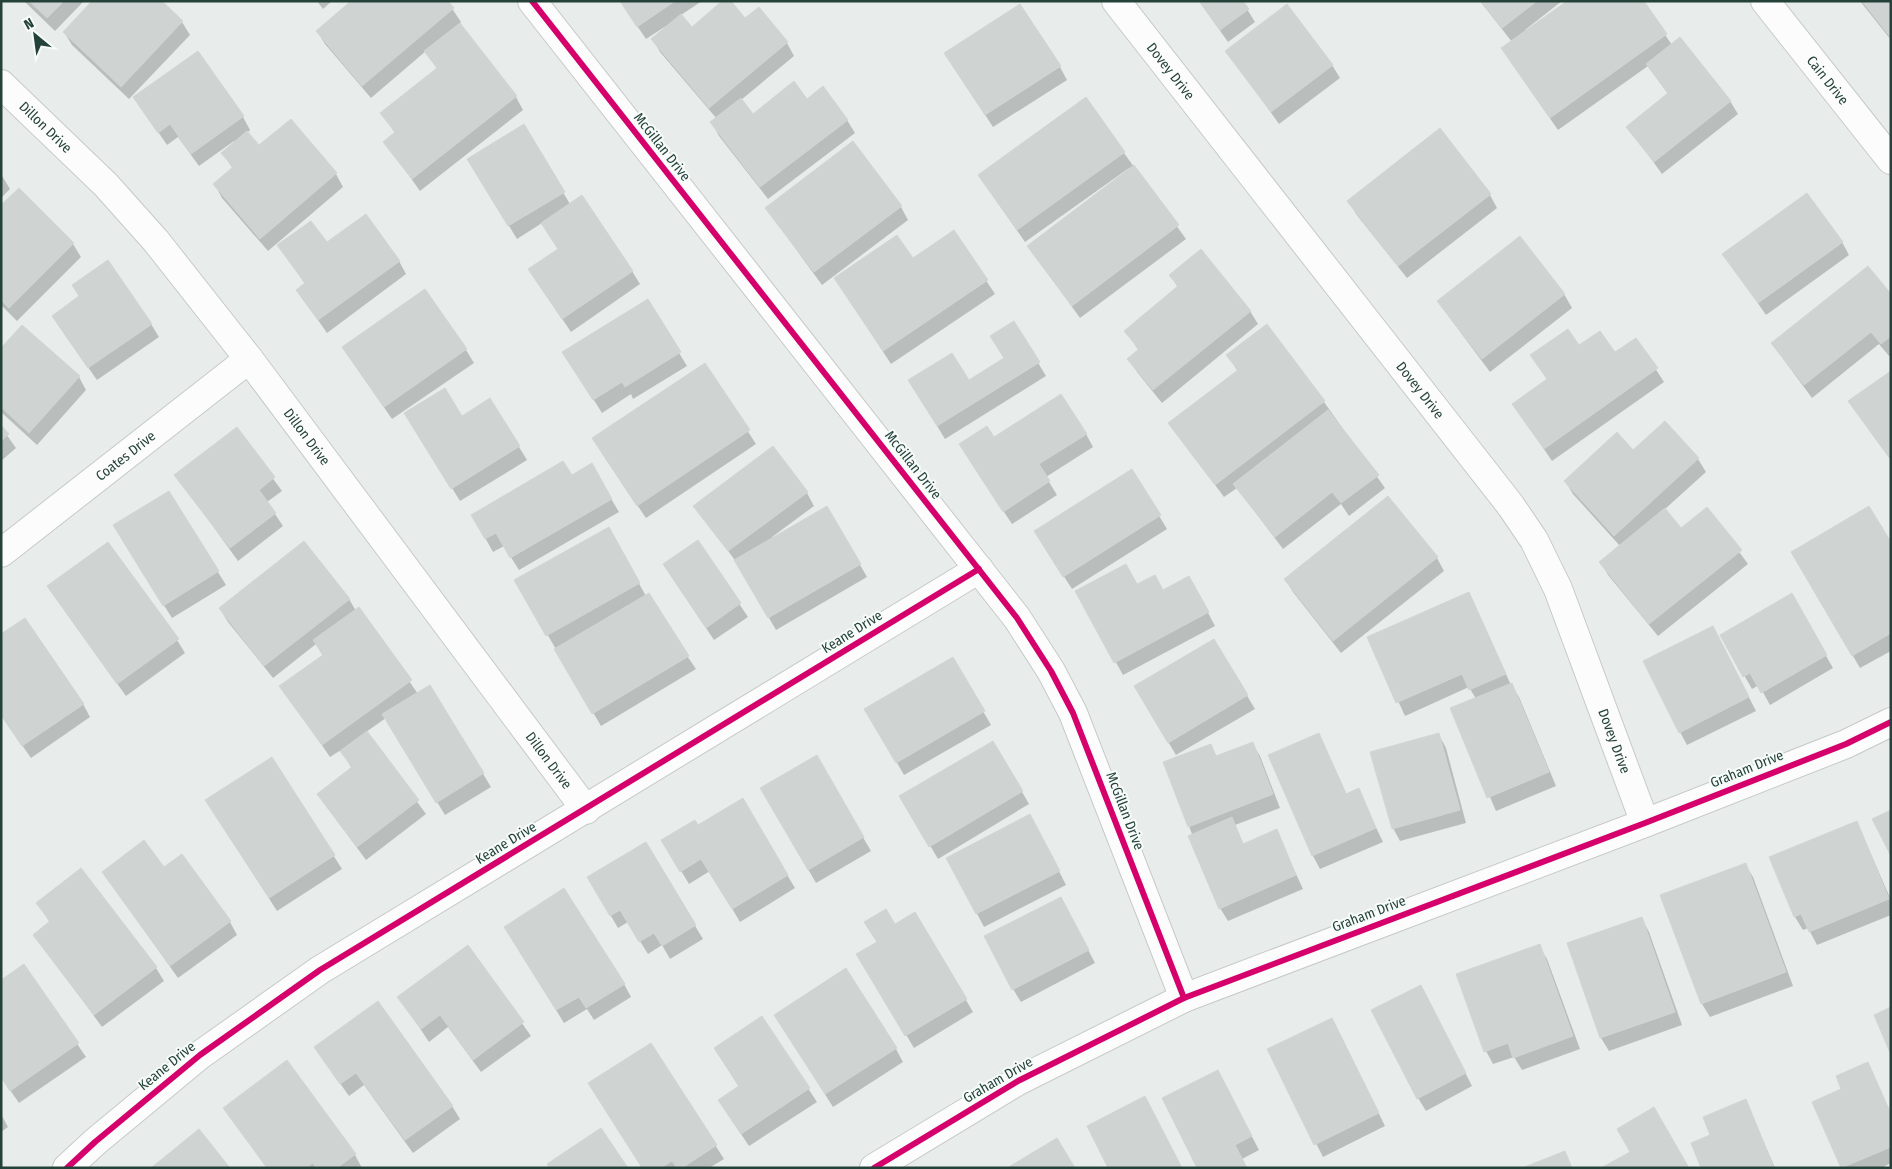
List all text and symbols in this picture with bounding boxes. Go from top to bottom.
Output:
north arrow [10,10,60,60]
text: N [21,15,37,34]
street label: Dovey Drive [1143,39,1198,103]
street label: Cain Drive [1803,52,1852,108]
street label: Dillon Drive [16,98,76,156]
street label: McGillan Drive [630,109,694,185]
street label: Dovey Drive [1393,358,1448,422]
street label: Dillon Drive [280,405,334,469]
street label: Coates Drive [92,427,159,484]
street label: McGillan Drive [881,427,945,503]
street label: Keane Drive [819,607,885,657]
street label: Dovey Drive [1595,706,1634,776]
street label: Dillon Drive [522,729,576,792]
street label: Graham Drive [1708,747,1786,791]
street label: McGillan Drive [1102,770,1148,852]
street label: Keane Drive [472,818,540,868]
street label: Graham Drive [1330,892,1408,936]
street label: Keane Drive [135,1038,199,1094]
street label: Graham Drive [960,1053,1036,1107]

